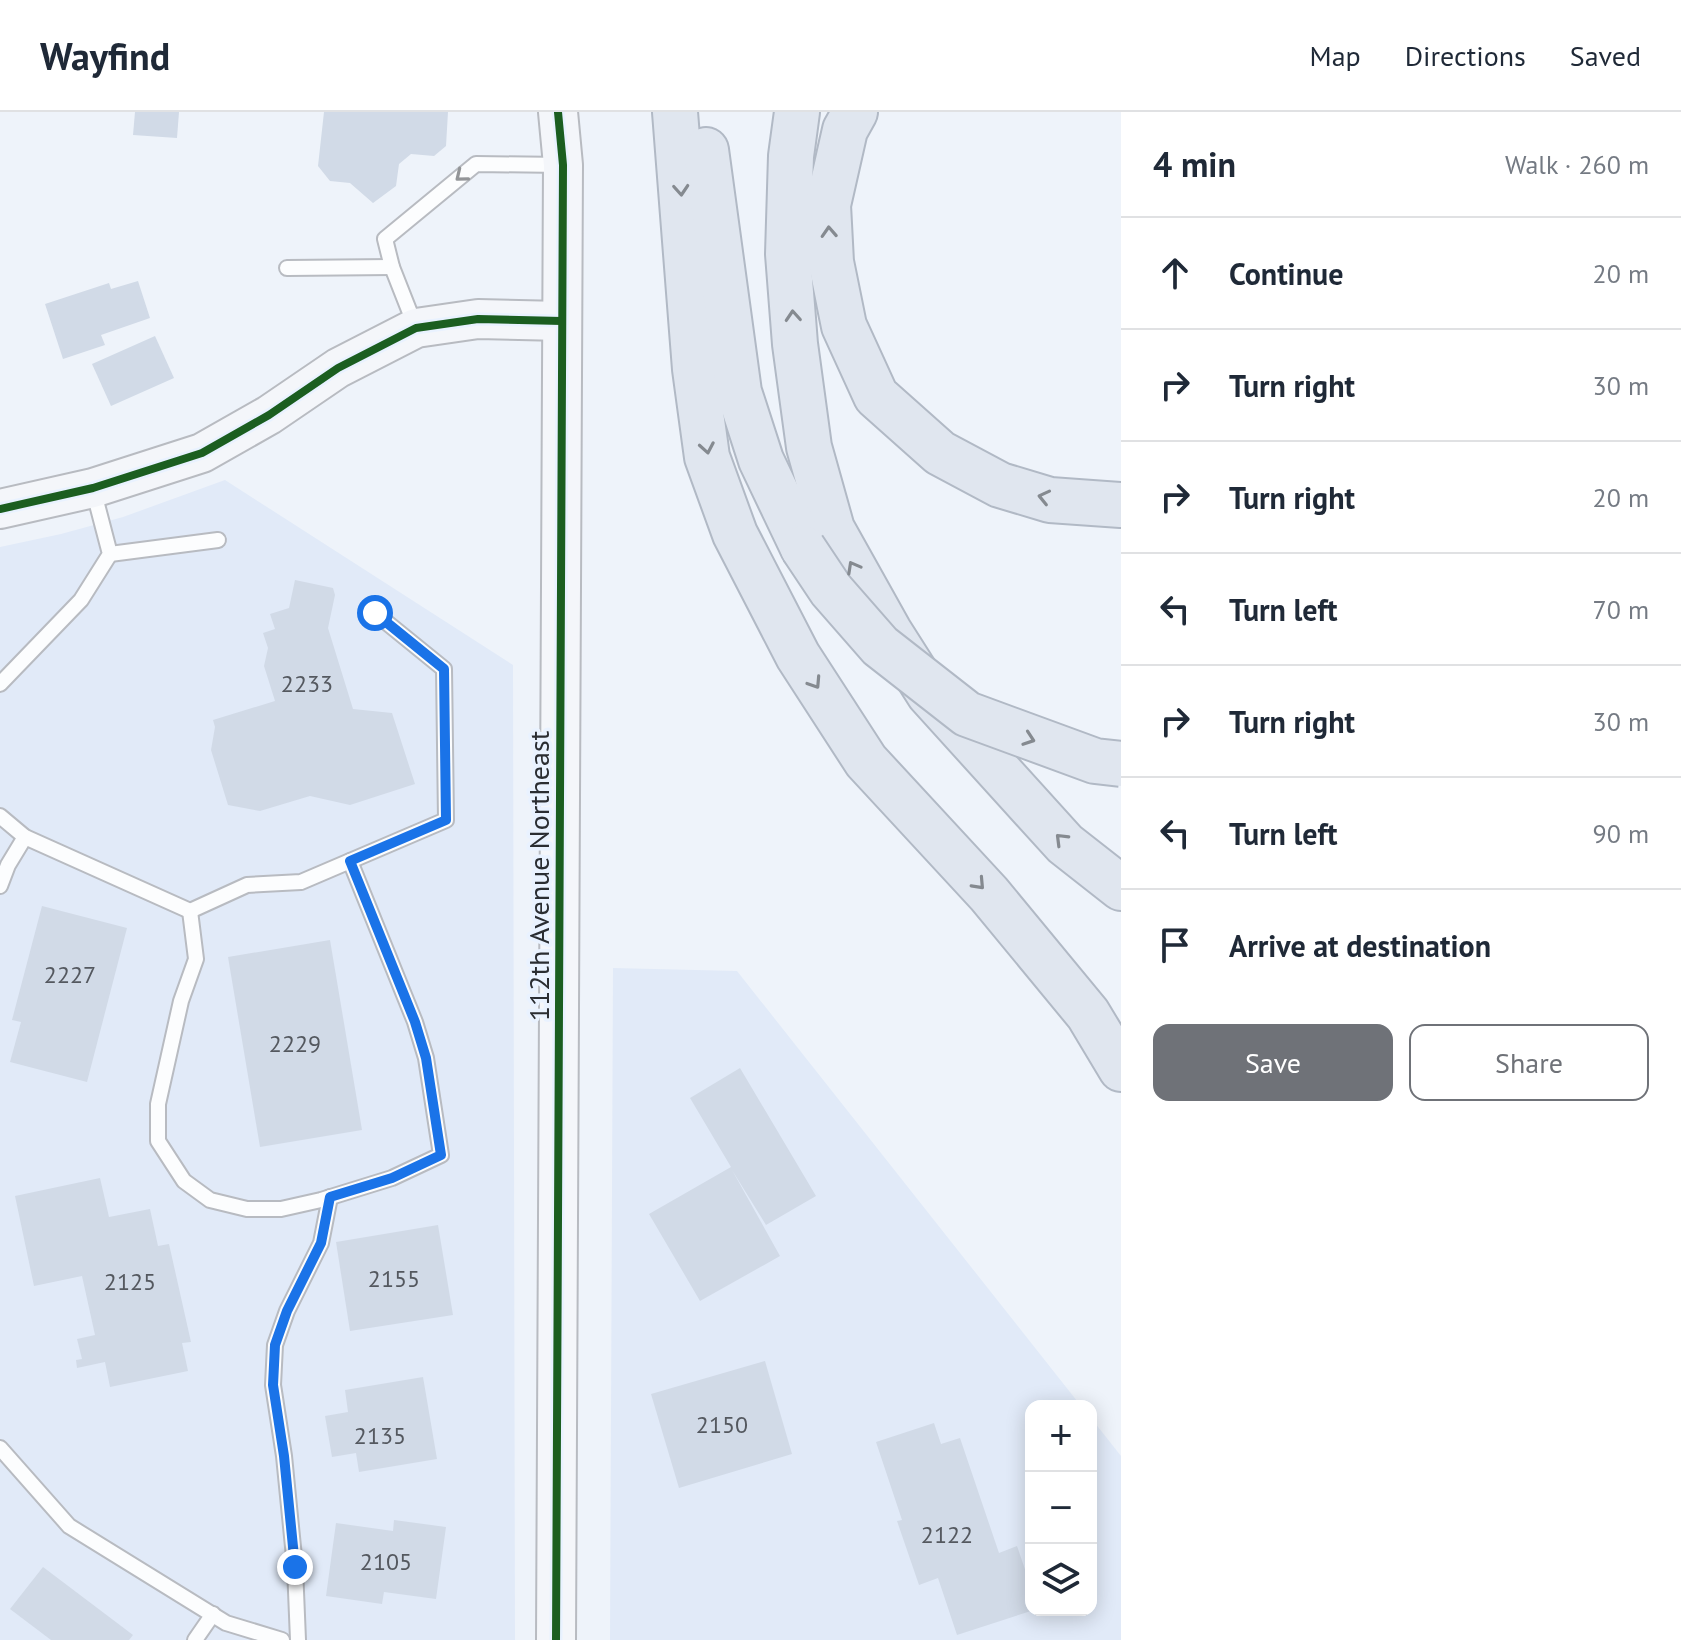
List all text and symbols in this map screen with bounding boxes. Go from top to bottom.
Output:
text: Wayfind [40,31,170,80]
text: Map [1310,37,1361,74]
text: Directions [1405,37,1526,74]
text: Saved [1570,37,1641,74]
text: 4 min [1153,142,1236,186]
text: Walk · 260 m [1505,148,1649,181]
one-way arrow [456,166,471,181]
one-way arrow [672,184,689,197]
one-way arrow [821,225,838,238]
icon: ahead [1153,251,1197,295]
text: Continue [1229,254,1343,293]
text: 20 m [1593,257,1649,290]
one-way arrow [785,309,802,322]
icon: right [1153,363,1197,407]
text: Turn right [1229,366,1355,405]
text: 30 m [1593,369,1649,402]
one-way arrow [697,442,714,455]
icon: right [1153,475,1197,519]
text: Turn right [1229,478,1355,517]
text: 20 m [1593,481,1649,514]
one-way arrow [1037,490,1051,507]
one-way arrow [847,561,863,575]
icon: left [1153,587,1197,631]
text: Turn left [1229,590,1337,629]
text: 70 m [1593,593,1649,626]
route start [357,595,393,631]
house number: 2233 [281,668,333,699]
one-way arrow [806,674,821,689]
icon: right [1153,699,1197,743]
text: Turn right [1229,702,1355,741]
text: 30 m [1593,705,1649,738]
one-way arrow [1021,729,1035,745]
street label: 112th Avenue Northeast [520,730,557,1021]
icon: left [1153,811,1197,855]
text: Turn left [1229,814,1337,853]
text: 90 m [1593,817,1649,850]
one-way arrow [1056,833,1070,848]
one-way arrow [970,875,985,889]
icon: arrive [1153,923,1197,967]
text: Arrive at destination [1229,926,1491,965]
house number: 2227 [44,959,96,990]
button: Save [1153,1024,1393,1101]
button: Share [1409,1024,1649,1101]
house number: 2229 [269,1028,321,1059]
house number: 2155 [368,1263,420,1294]
house number: 2125 [104,1266,156,1297]
map controls [1025,1400,1097,1616]
button: + [1025,1400,1097,1472]
house number: 2150 [696,1409,748,1440]
house number: 2135 [354,1420,406,1451]
button: − [1025,1472,1097,1544]
house number: 2122 [921,1519,973,1550]
button: layers [1025,1544,1097,1616]
house number: 2105 [360,1546,412,1577]
route end [277,1549,313,1585]

